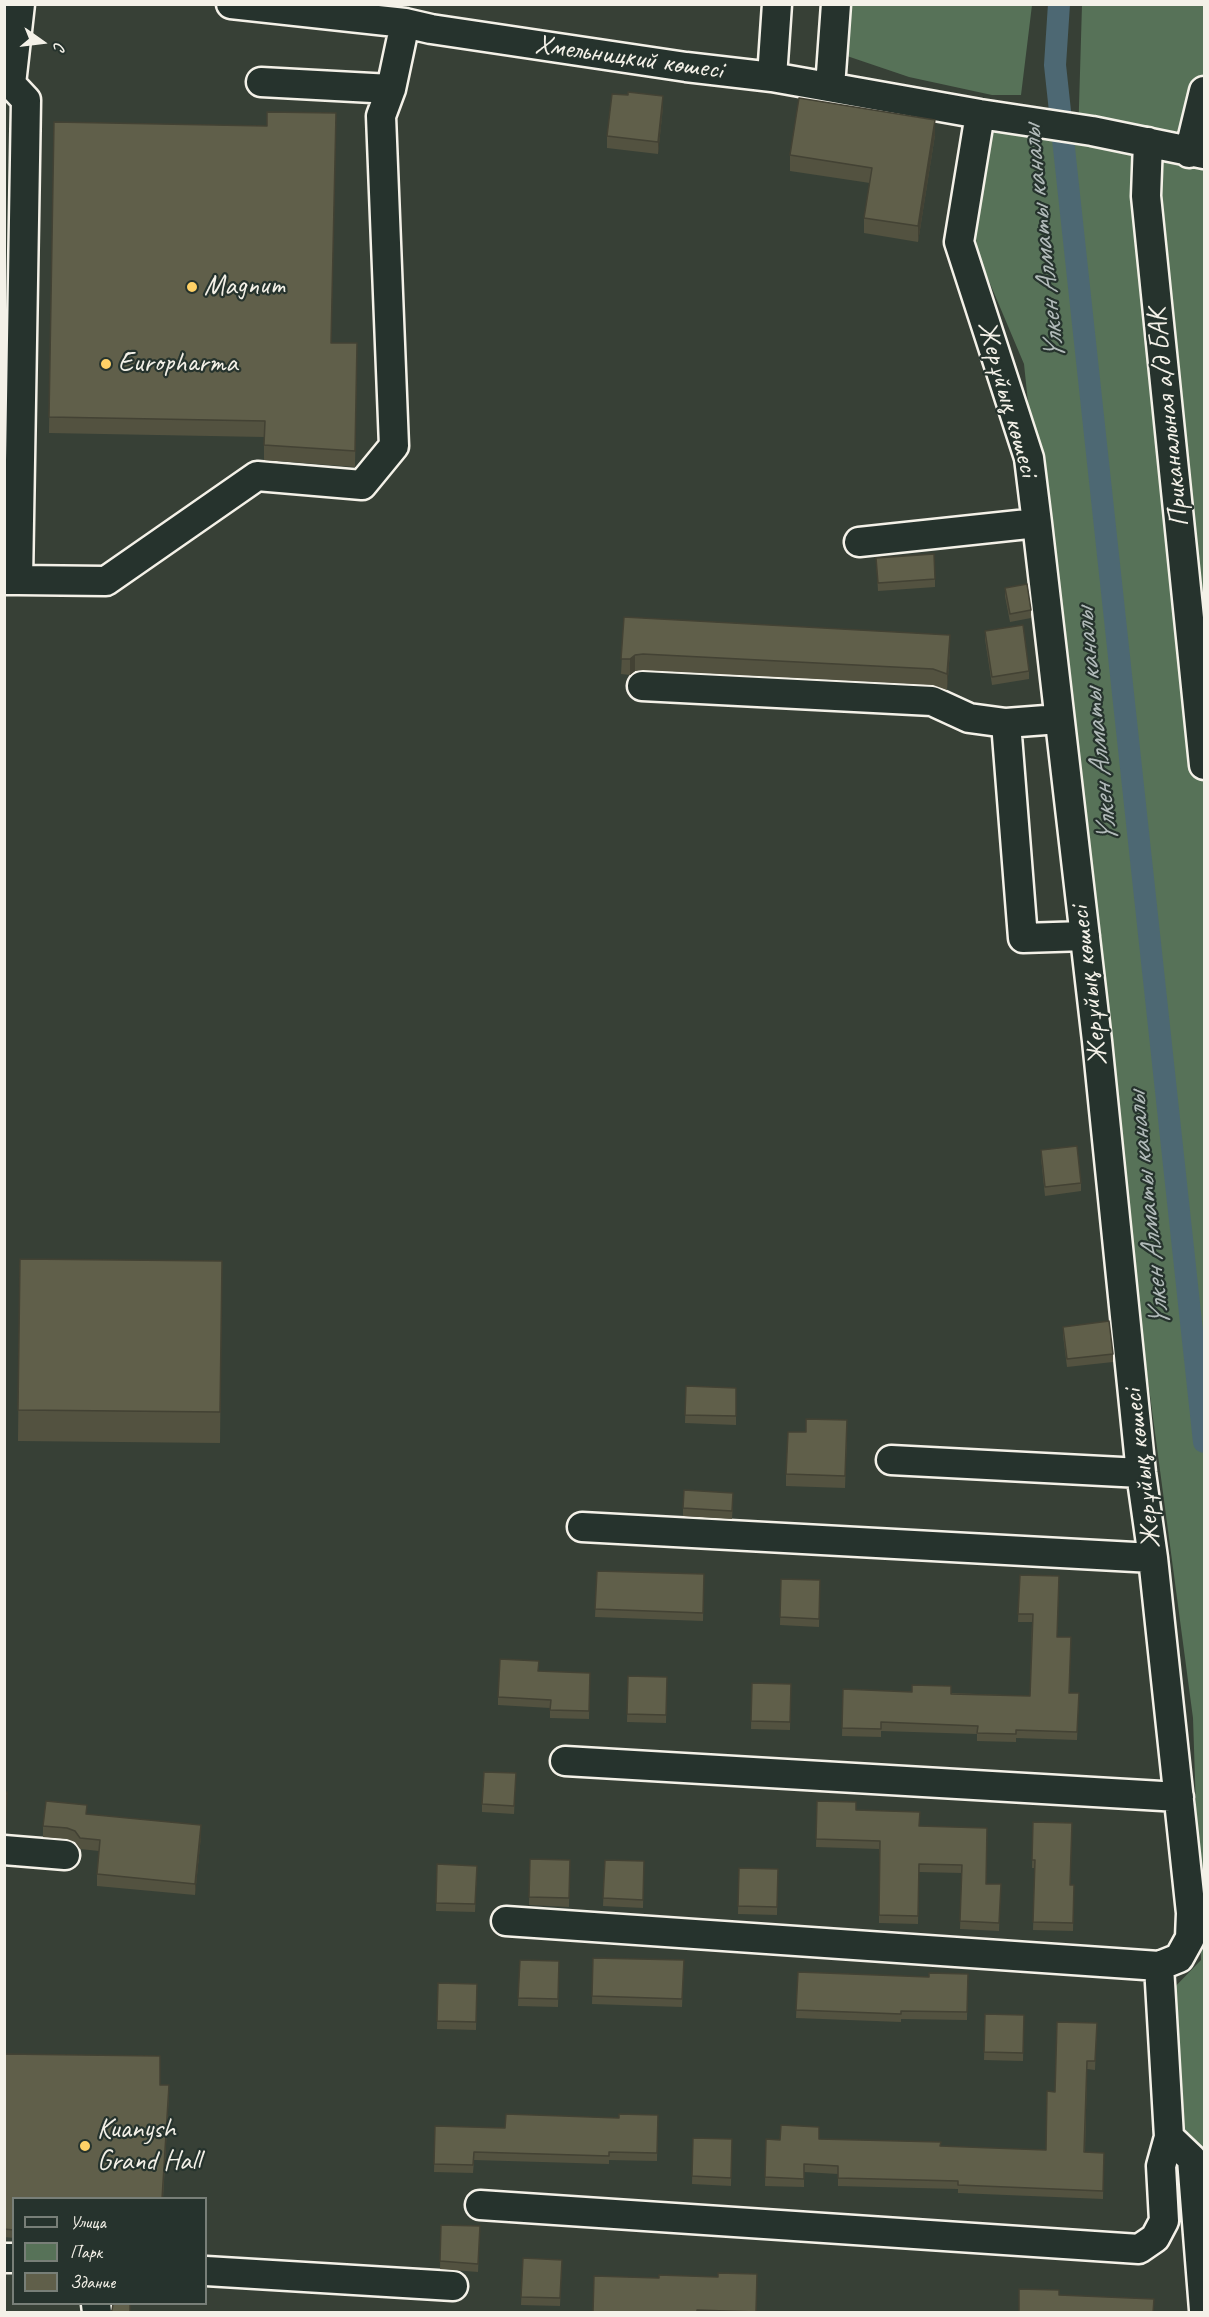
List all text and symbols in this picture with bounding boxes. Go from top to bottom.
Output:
north arrow [12,12,72,72]
street label: Хмельницкий көшесі [533,28,725,88]
text: С [49,40,70,53]
water label: Үлкен Алматы каналы [1014,124,1074,362]
place label: Magnum [204,270,285,304]
marker: Magnum [185,280,199,294]
street label: Приканальная а/д БАК [1141,307,1197,529]
street label: Жерұйық көшесі [969,317,1045,481]
place label: Europharma [118,347,237,381]
marker: Europharma [99,357,113,371]
water label: Үлкен Алматы каналы [1067,607,1127,845]
street label: Жерұйық көшесі [1064,904,1116,1068]
water label: Үлкен Алматы каналы [1119,1091,1179,1329]
street label: Жерұйық көшесі [1117,1387,1169,1551]
place label: Kuanysh Grand Hall [97,2113,201,2179]
marker: Kuanysh Grand Hall [78,2139,92,2153]
legend [12,2197,207,2305]
text: Улица [70,2211,106,2233]
text: Парк [70,2241,102,2263]
text: Здание [70,2271,115,2293]

